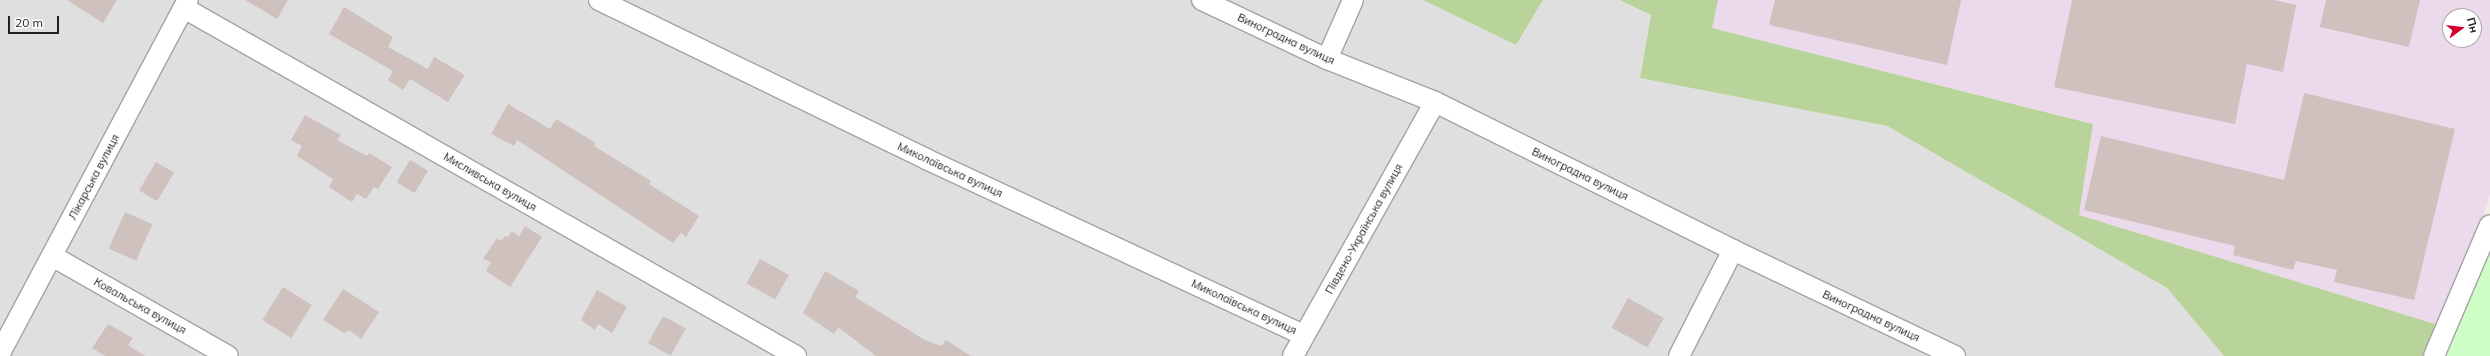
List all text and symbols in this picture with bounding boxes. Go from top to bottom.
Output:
scale bar [10,8,61,34]
north arrow [2442,8,2482,48]
street label: Виноградна вулиця [1235,11,1337,67]
text: 20 m [15,15,43,30]
text: Пн [2464,16,2481,34]
street label: Лікарська вулиця [66,132,122,222]
street label: Миколаївська вулиця [895,140,1005,200]
street label: Виноградна вулиця [1530,145,1630,203]
street label: Мисливська вулиця [441,150,539,214]
street label: Південо-Українська вулиця [1323,162,1405,296]
street label: Ковальська вулиця [92,275,188,337]
street label: Миколаївська вулиця [1189,277,1299,337]
street label: Виноградна вулиця [1820,288,1922,344]

